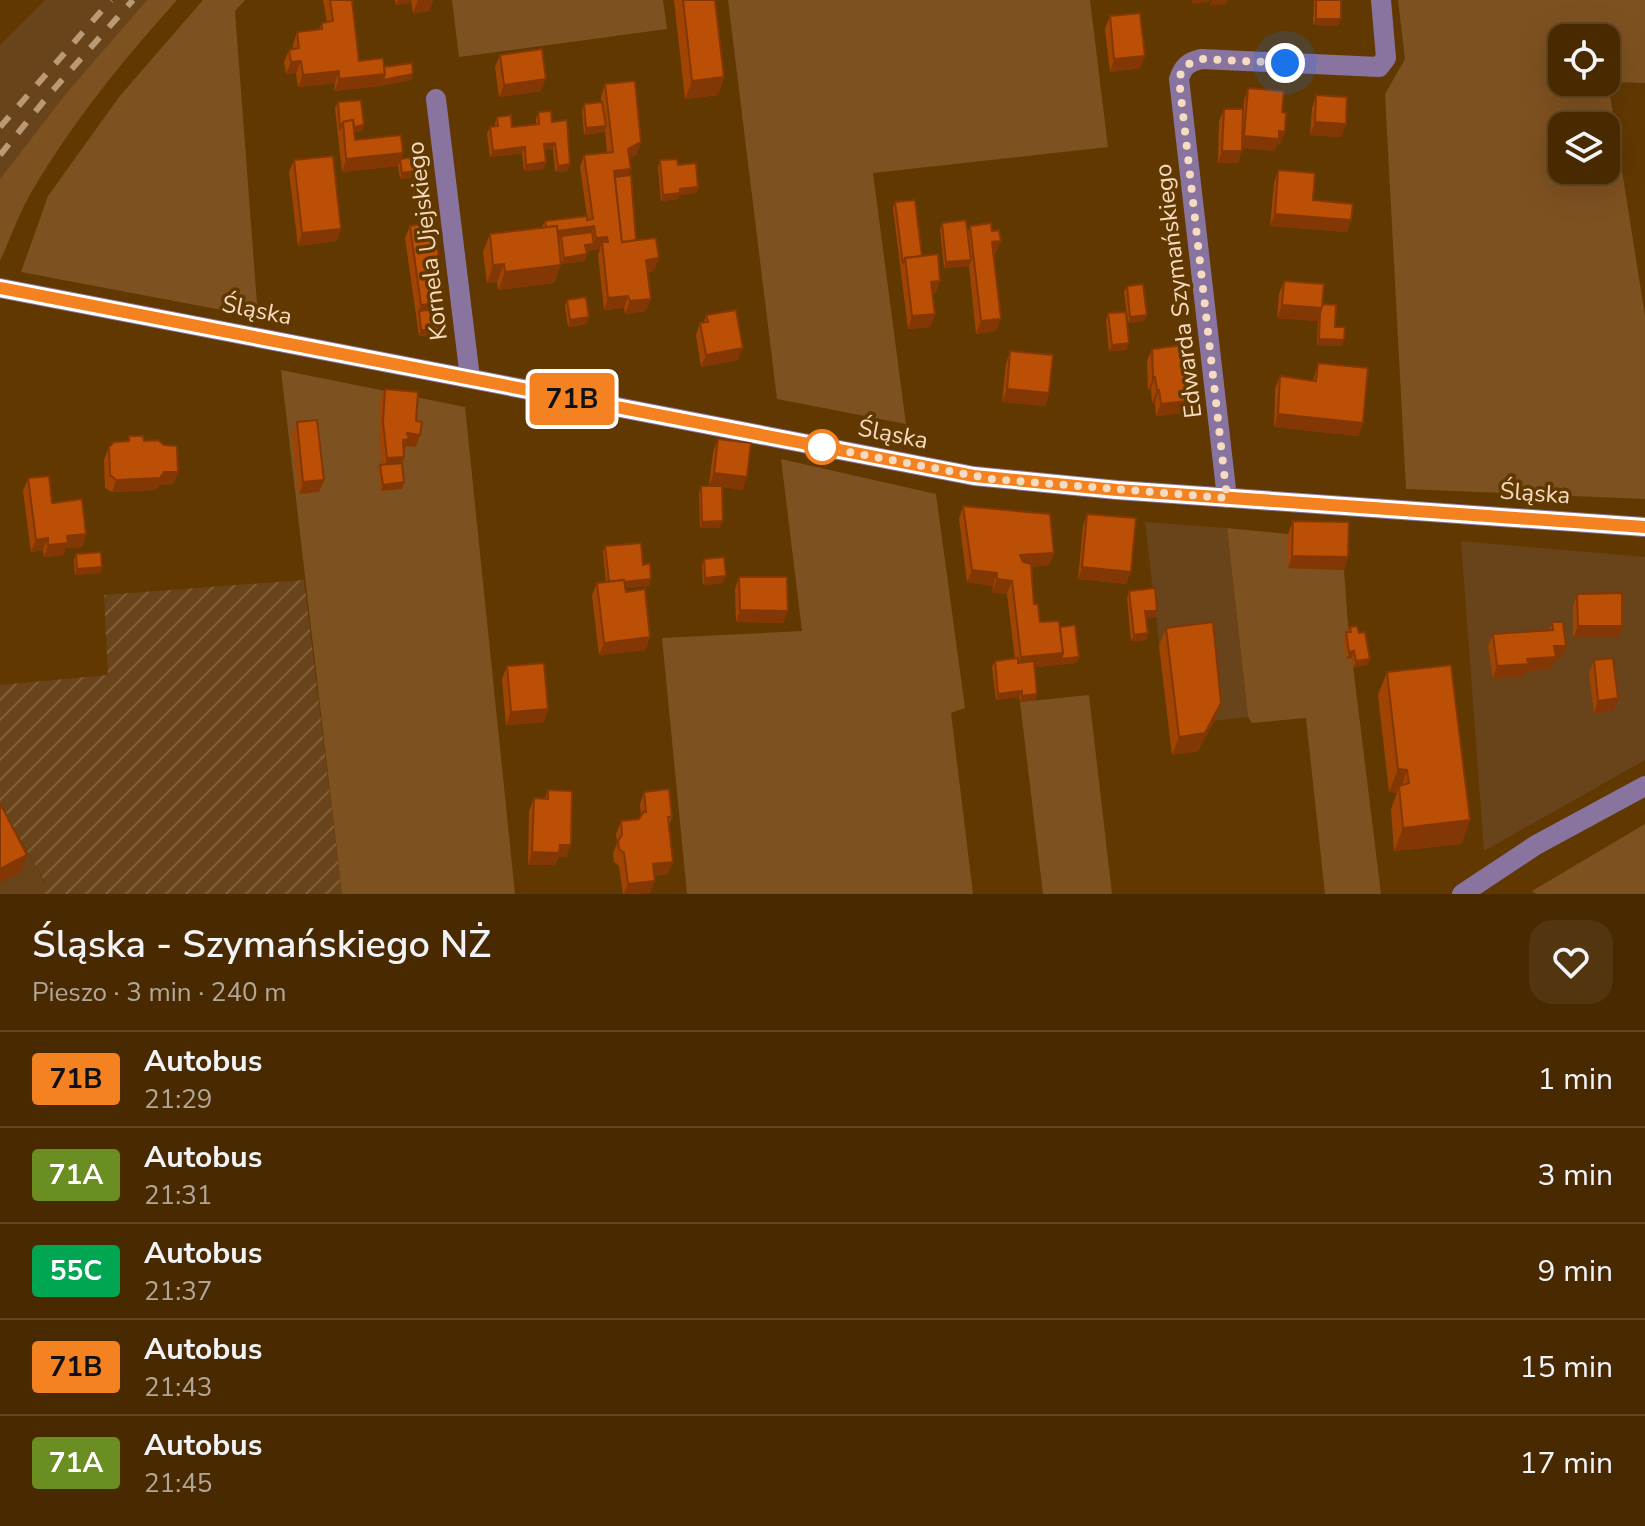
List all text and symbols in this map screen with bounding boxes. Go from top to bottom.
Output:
map controls [1548,24,1620,184]
button: locate [1548,24,1620,96]
your location [1265,43,1305,83]
button: layers [1548,112,1620,184]
street label: Kornela Ujejskiego [399,140,455,342]
street label: Edwarda Szymańskiego [1147,162,1209,420]
street label: Śląska [219,288,295,332]
line badge: 71B [526,373,618,425]
text: 71B [546,380,598,418]
street label: Śląska [855,412,931,456]
unlabelled marker [805,430,839,464]
street label: Śląska [1499,475,1571,511]
text: Śląska - Szymańskiego NŻ [32,919,491,970]
button: heart [1529,920,1613,1004]
text: Pieszo · 3 min · 240 m [32,975,287,1010]
text: Autobus [144,1041,262,1082]
text: 1 min [1538,1059,1613,1100]
text: 71B [50,1060,102,1098]
text: 21:29 [144,1082,212,1117]
text: Autobus [144,1137,262,1178]
text: 3 min [1538,1155,1613,1196]
text: 71A [49,1156,103,1194]
text: 21:31 [144,1178,212,1213]
text: Autobus [144,1233,262,1274]
text: 9 min [1538,1251,1613,1292]
text: 55C [50,1252,102,1290]
text: 21:37 [144,1274,212,1309]
text: Autobus [144,1329,262,1370]
text: 15 min [1520,1347,1613,1388]
text: 71B [50,1348,102,1386]
text: 21:43 [144,1370,212,1405]
text: Autobus [144,1425,262,1466]
text: 17 min [1520,1443,1613,1484]
text: 71A [49,1444,103,1482]
text: 21:45 [144,1466,212,1501]

